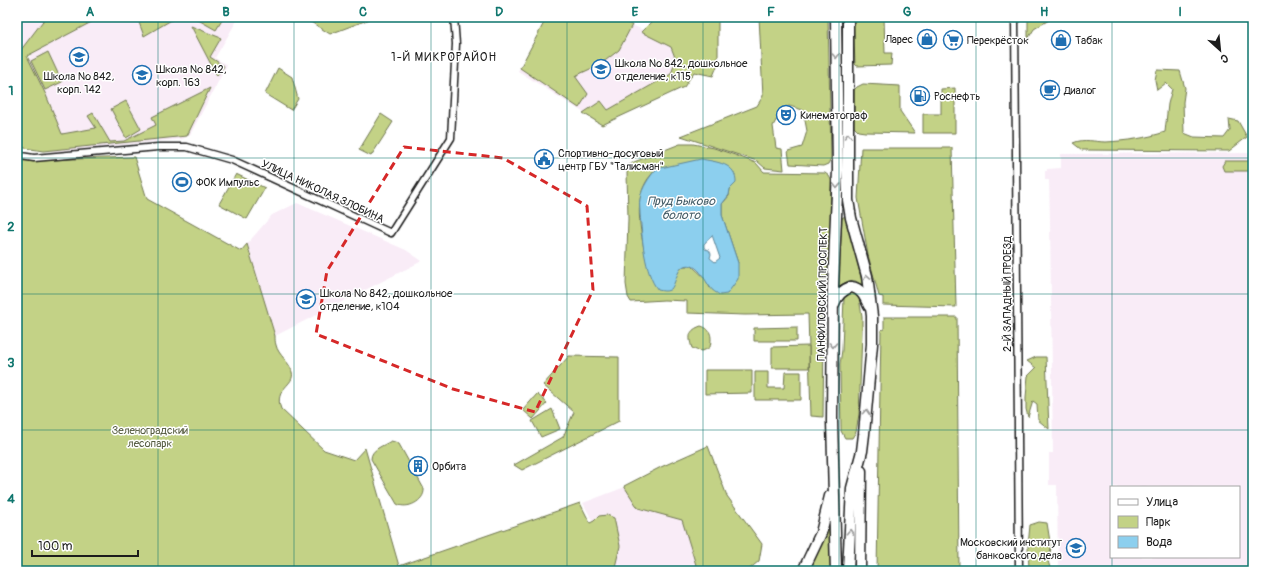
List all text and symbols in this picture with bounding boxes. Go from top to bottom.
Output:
text: A [86,4,95,20]
text: B [222,4,230,20]
text: C [359,4,367,20]
text: D [495,4,503,20]
text: E [632,4,639,20]
text: F [767,4,775,20]
text: G [903,4,912,20]
text: H [1040,4,1048,20]
text: I [1178,4,1182,20]
shop icon: Ларес [916,28,938,50]
supermarket icon: Перекрёсток [942,29,964,51]
shop icon: Табак [1050,29,1072,51]
north arrow [1200,30,1240,70]
place label: Ларес [884,33,913,46]
place label: Перекрёсток [967,34,1029,47]
place label: Табак [1075,34,1103,47]
school or university icon: Школа № 842, корп. 142 [68,46,90,68]
district label: 1-Й МИКРОРАЙОН [391,50,497,65]
text: С [1218,51,1230,66]
one-way arrow [832,53,840,59]
place label: Школа № 842, дошкольное отделение, к115 [615,57,748,83]
school or university icon: Школа № 842, дошкольное отделение, к115 [590,58,612,80]
place label: Школа № 842, корп. 163 [156,63,227,89]
school or university icon: Школа № 842, корп. 163 [131,64,153,86]
place label: Школа № 842, корп. 142 [44,70,114,96]
cafe icon: Диалог [1039,79,1061,101]
text: 1 [8,83,14,99]
place label: Диалог [1063,84,1096,97]
fuel station icon: Роснефть [909,85,931,107]
place label: Роснефть [934,90,980,103]
theatre icon: Кинематограф [775,104,797,126]
place label: Кинематограф [800,109,868,122]
one-way arrow [844,133,852,139]
place label: Спортивно-досуговый центр ГБУ "Талисман" [558,147,664,173]
public building icon: Спортивно-досуговый центр ГБУ "Талисман" [533,148,555,170]
street label: УЛИЦА НИКОЛАЯ ЗЛОБИНА [259,157,386,226]
sports icon: ФОК Импульс [171,171,193,193]
place label: ФОК Импульс [196,176,260,189]
one-way arrow [833,183,842,189]
water label: Пруд Быково болото [647,194,716,223]
text: 2 [7,219,15,235]
street label: ПАНФИЛОВСКИЙ ПРОСПЕКТ [815,227,830,361]
street label: 2-Й ЗАПАДНЫЙ ПРОЕЗД [1001,236,1014,352]
one-way arrow [863,274,872,280]
place label: Школа № 842, дошкольное отделение, к104 [320,287,453,313]
school or university icon: Школа № 842, дошкольное отделение, к104 [295,288,317,310]
one-way arrow [829,342,837,348]
text: 3 [7,355,15,371]
one-way arrow [862,409,871,415]
park label: Зеленоградский лесопарк [112,424,188,450]
building icon: Орбита [407,455,429,477]
place label: Орбита [432,460,466,473]
legend [1110,486,1240,558]
text: 4 [7,491,15,507]
text: Улица [1146,495,1178,510]
text: Парк [1146,515,1171,530]
one-way arrow [846,529,854,535]
scale bar [32,532,138,558]
text: Вода [1146,535,1172,550]
place label: Московский институт банковского дела [960,536,1062,562]
school or university icon: Московский институт банковского дела [1065,537,1087,559]
text: 100 m [38,539,73,554]

